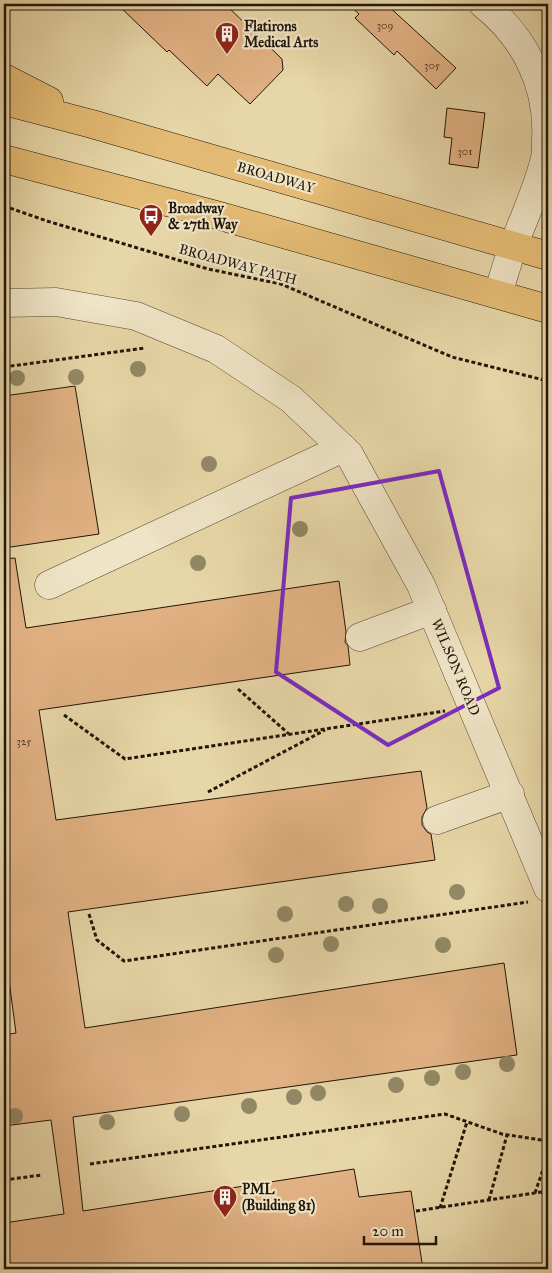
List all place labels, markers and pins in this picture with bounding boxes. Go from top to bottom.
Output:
place label: Flatirons Medical Arts [244,18,318,51]
building icon: Flatirons Medical Arts [214,21,240,55]
place label: Broadway & 27th Way [168,200,239,234]
bus stop icon: Broadway & 27th Way [138,203,164,237]
place label: PML (Building 81) [242,1181,315,1215]
building icon: PML (Building 81) [212,1184,238,1218]

